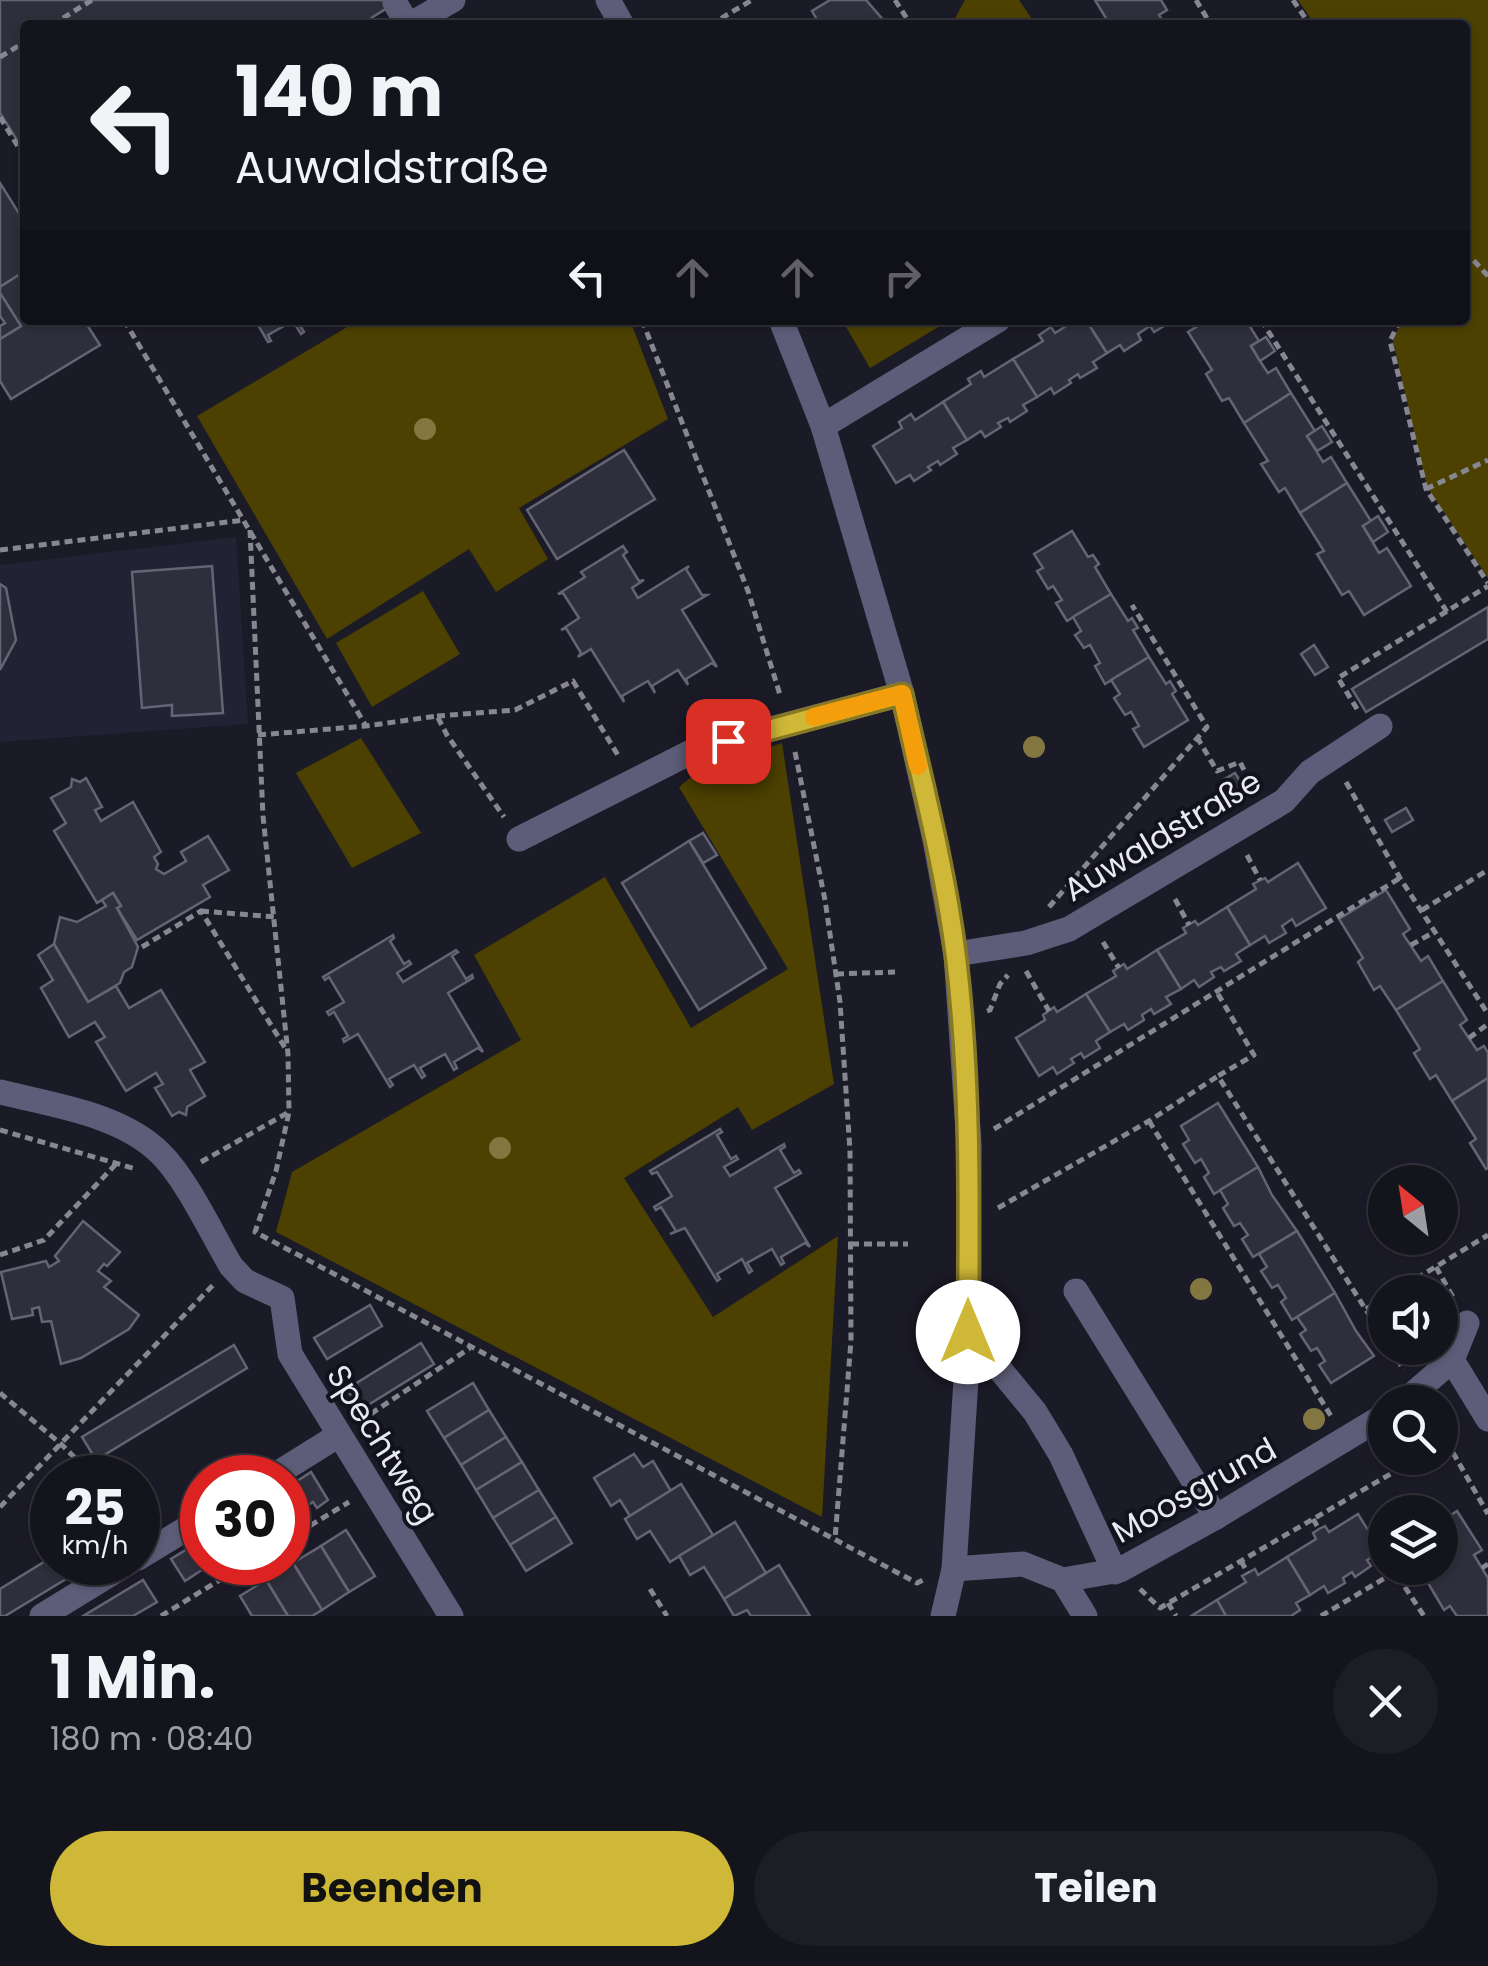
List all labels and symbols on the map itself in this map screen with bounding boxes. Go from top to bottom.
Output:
pin [686,699,771,784]
street label: Auwaldstraße [1055,758,1269,912]
north arrow [1368,1165,1458,1255]
position arrow [916,1280,1020,1384]
street label: Spechtweg [316,1356,450,1532]
street label: Moosgrund [1104,1426,1284,1554]
speed limit sign: 30 [180,1455,310,1585]

